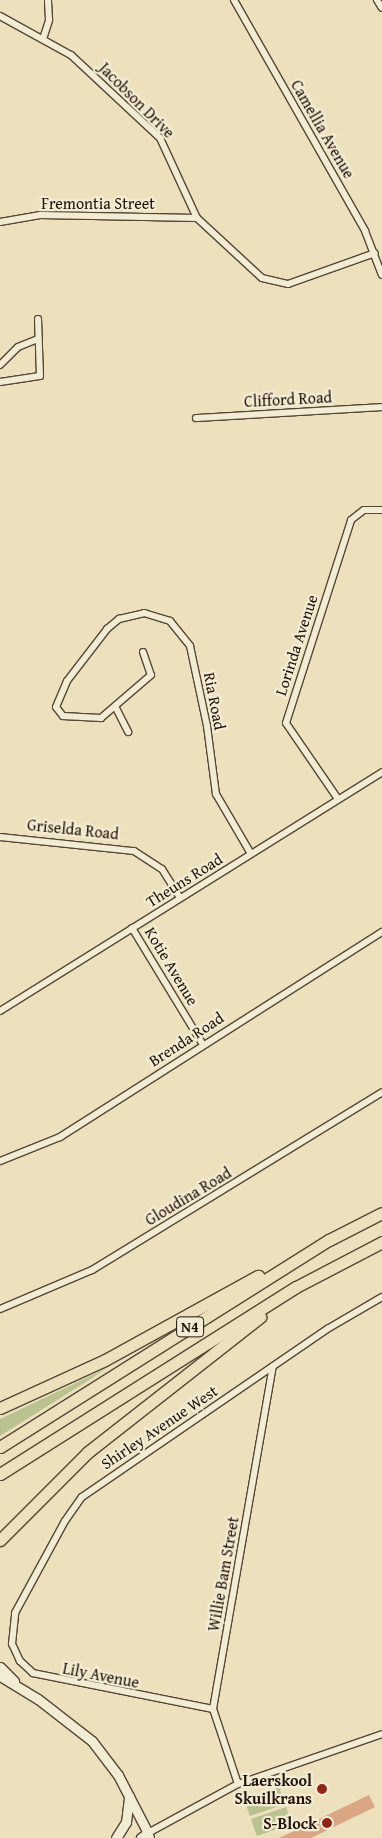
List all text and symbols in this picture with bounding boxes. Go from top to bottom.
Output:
street label: Jacobson Drive [95,58,179,142]
street label: Camellia Avenue [287,76,359,182]
street label: Fremontia Street [41,193,155,213]
street label: Clifford Road [244,387,332,411]
street label: Lorinda Avenue [271,592,321,698]
street label: Ria Road [200,671,230,731]
street label: Griselda Road [26,815,120,843]
street label: Theuns Road [142,849,226,911]
street label: Kotie Avenue [141,923,203,1009]
street label: Brenda Road [145,1008,227,1070]
street label: Gloudina Road [141,1163,235,1229]
road number: N4 [175,1314,205,1340]
street label: Shirley Avenue West [97,1381,221,1473]
street label: Willie Bam Street [203,1515,243,1633]
street label: Lily Avenue [61,1658,141,1692]
place label: Laerskool Skuilkrans [235,1770,312,1808]
marker: Laerskool Skuilkrans [316,1783,328,1795]
place label: S-Block [263,1813,317,1833]
marker: S-Block [321,1817,333,1829]

